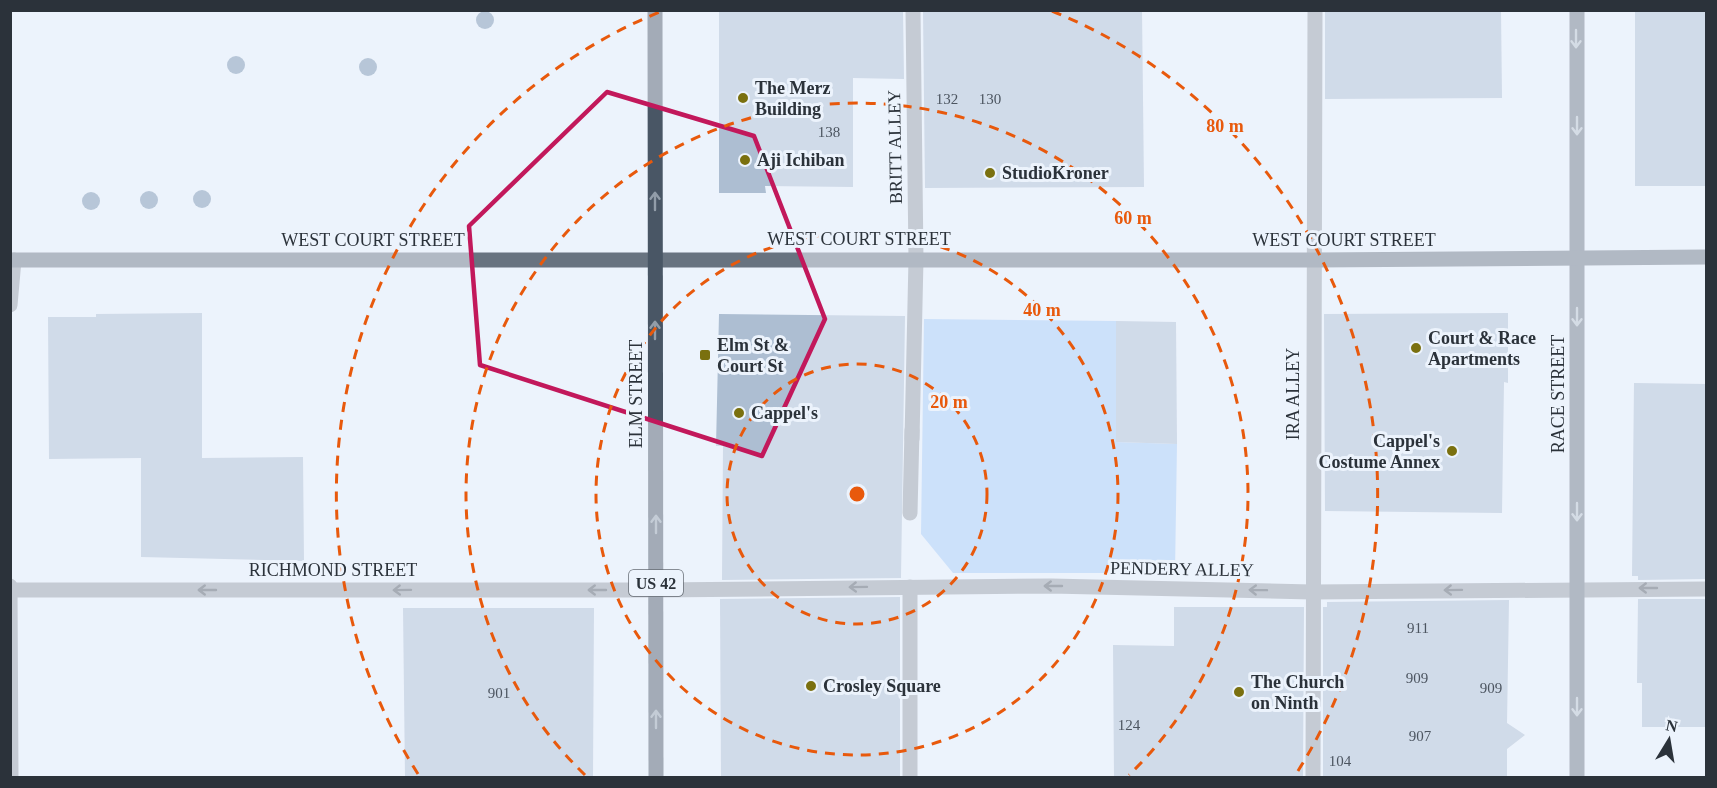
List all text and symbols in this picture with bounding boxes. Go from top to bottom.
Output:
one-way arrow [1570,29,1582,49]
place label: The Merz Building [755,78,830,119]
street label: BRITT ALLEY [884,90,906,204]
marker: The Merz Building [736,91,750,105]
house number: 132 [936,91,958,107]
house number: 130 [979,91,1001,107]
text: 80 m [1206,116,1244,136]
one-way arrow [1571,116,1582,136]
house number: 138 [818,124,840,140]
place label: Aji Ichiban [757,150,845,170]
marker: Aji Ichiban [738,153,752,167]
place label: StudioKroner [1002,163,1109,183]
marker: StudioKroner [983,166,997,180]
one-way arrow [649,192,661,212]
text: 60 m [1114,208,1152,228]
street label: WEST COURT STREET [767,229,951,249]
street label: WEST COURT STREET [281,230,465,250]
street label: WEST COURT STREET [1252,230,1436,250]
text: 40 m [1023,300,1061,320]
one-way arrow [1571,306,1583,326]
one-way arrow [649,321,661,341]
place label: Court & Race Apartments [1428,328,1536,369]
place label: Elm St & Court St [717,335,789,376]
street label: RACE STREET [1548,335,1568,453]
street label: ELM STREET [626,340,646,448]
marker: Court & Race Apartments [1409,341,1423,355]
marker: Elm St & Court St [698,348,712,362]
street label: IRA ALLEY [1283,348,1303,440]
text: 20 m [930,392,968,412]
place label: Cappel's [751,403,818,423]
marker: Cappel's [732,406,746,420]
place label: Cappel's Costume Annex [1318,431,1440,472]
marker: Cappel's Costume Annex [1445,444,1459,458]
centre of rings [847,484,867,504]
one-way arrow [1571,501,1583,521]
one-way arrow [650,515,662,535]
street label: PENDERY ALLEY [1110,558,1254,580]
street label: RICHMOND STREET [249,560,417,580]
road number: US 42 [629,570,683,596]
one-way arrow [1044,581,1064,592]
one-way arrow [849,582,869,593]
one-way arrow [1639,582,1659,594]
one-way arrow [198,584,218,596]
one-way arrow [393,584,413,596]
one-way arrow [588,584,608,596]
one-way arrow [1249,584,1269,596]
one-way arrow [1444,584,1464,596]
house number: 911 [1407,620,1429,636]
house number: 909 [1406,670,1428,686]
place label: The Church on Ninth [1251,672,1344,713]
place label: Crosley Square [823,676,941,696]
marker: Crosley Square [804,679,818,693]
house number: 909 [1480,680,1502,696]
house number: 901 [488,685,510,701]
marker: The Church on Ninth [1232,685,1246,699]
one-way arrow [1571,696,1583,716]
one-way arrow [650,710,662,730]
north arrow [1639,710,1699,770]
text: N [1664,716,1679,735]
house number: 124 [1118,717,1141,733]
house number: 907 [1409,728,1432,744]
house number: 104 [1329,753,1352,769]

